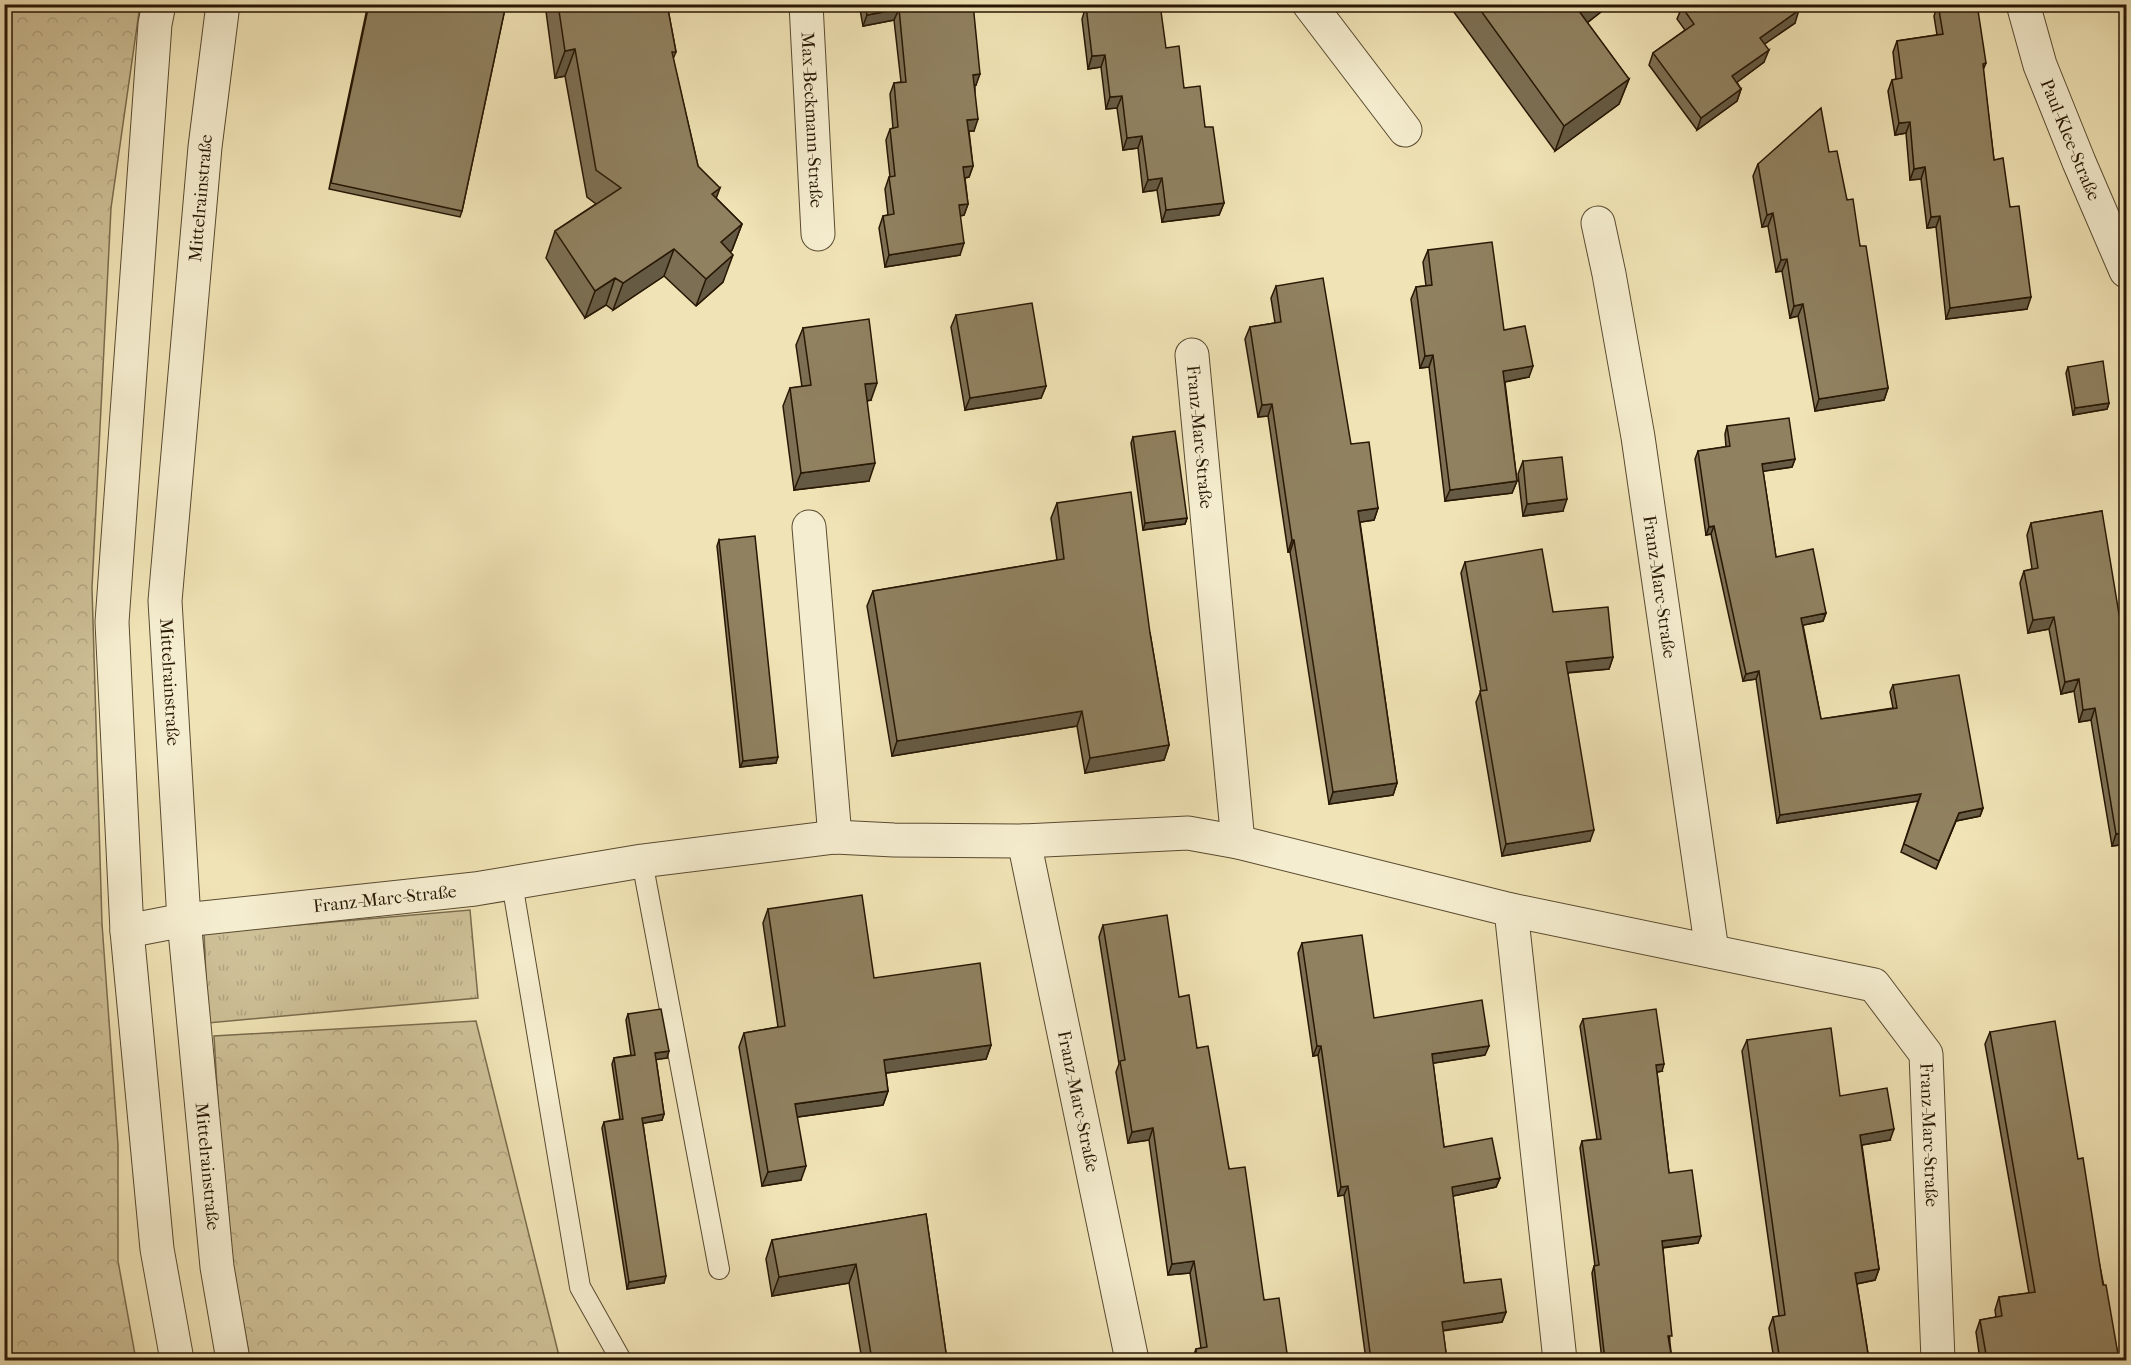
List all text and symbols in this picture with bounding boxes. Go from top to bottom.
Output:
street label: Max-Beckmann-Straße [797,31,827,208]
street label: Paul-Klee-Straße [2036,76,2105,204]
street label: Mittelrainstraße [185,133,217,263]
street label: Franz-Marc-Straße [1182,364,1217,510]
street label: Franz-Marc-Straße [1639,514,1680,660]
street label: Mittelrainstraße [156,617,184,747]
street label: Franz-Marc-Straße [312,881,458,917]
street label: Franz-Marc-Straße [1053,1029,1103,1174]
street label: Franz-Marc-Straße [1916,1062,1942,1208]
street label: Mittelrainstraße [191,1102,224,1231]

